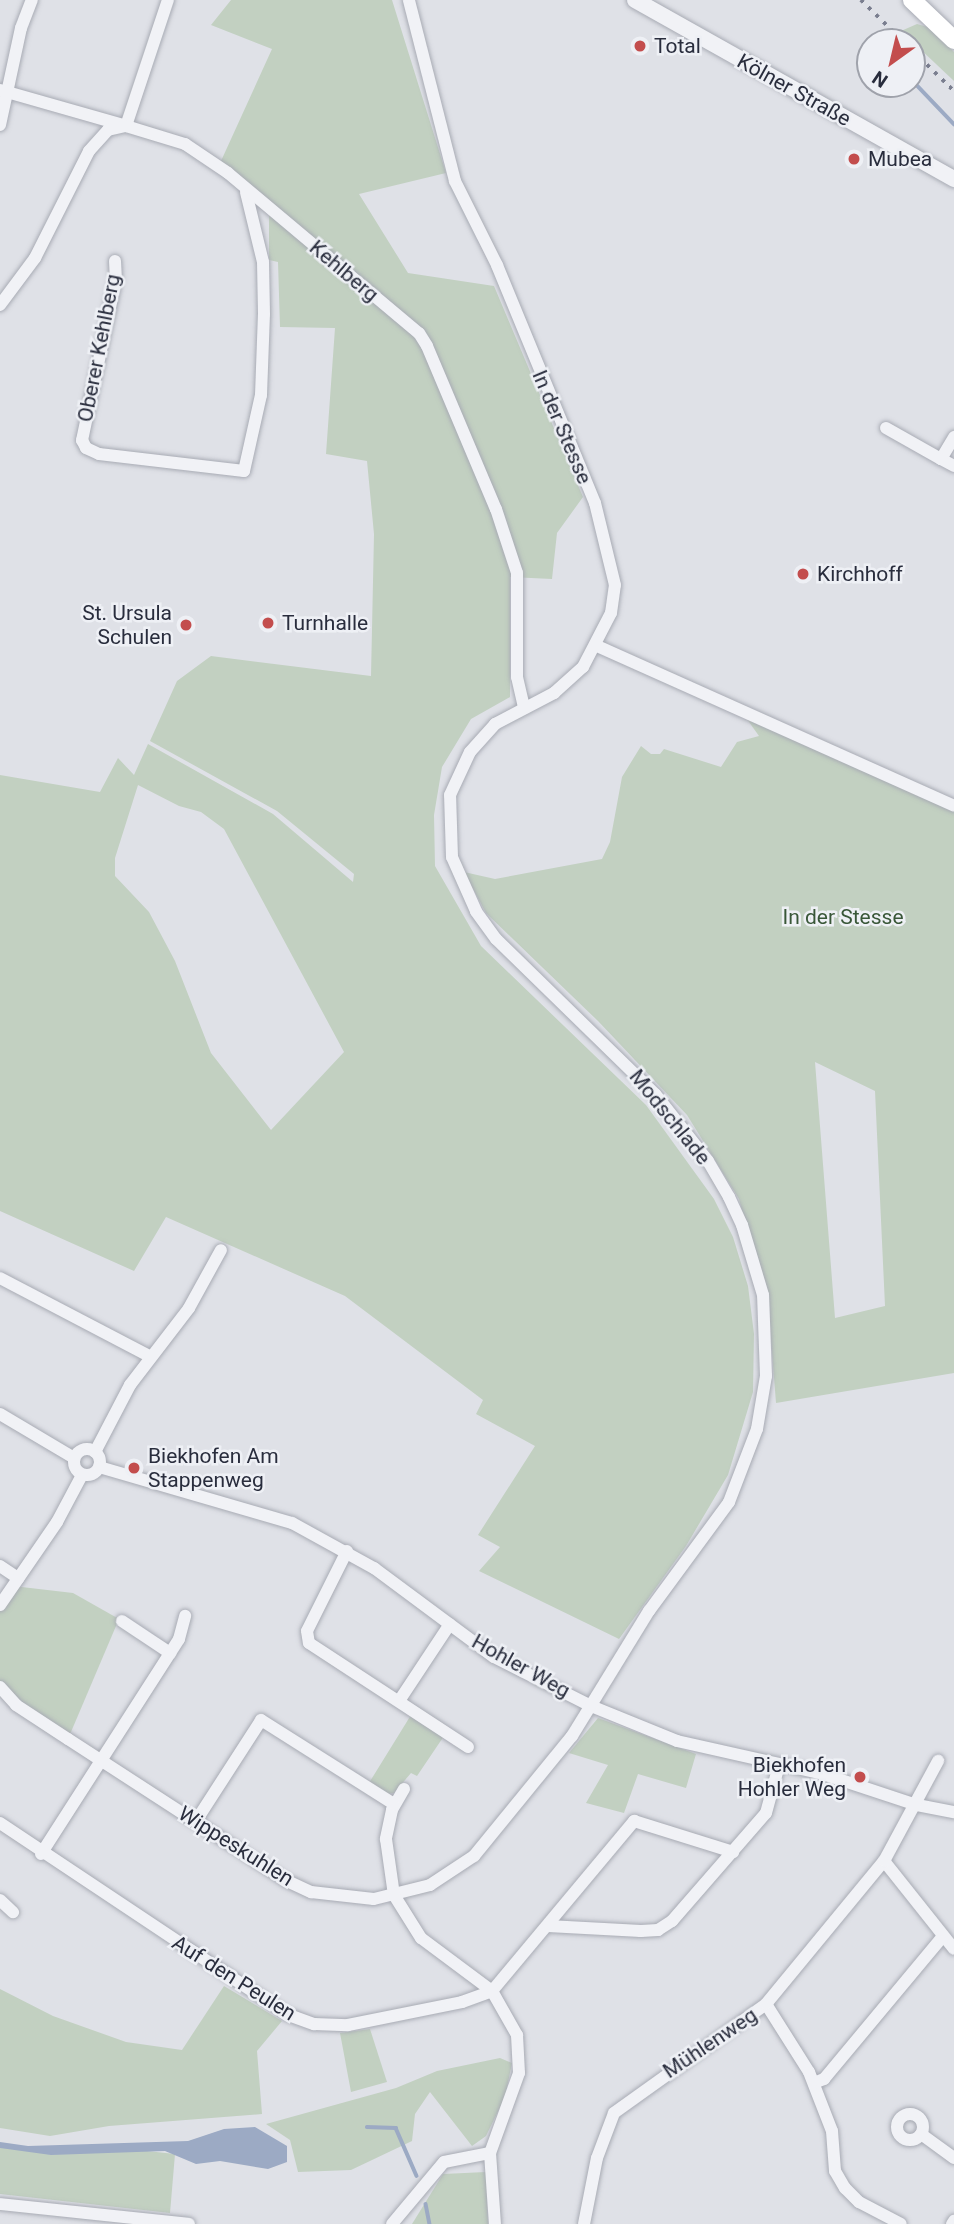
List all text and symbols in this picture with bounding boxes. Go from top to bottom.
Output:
north arrow [856,28,926,98]
place label: Total [654,33,701,59]
marker: Total [632,38,648,54]
street label: Kölner Straße [733,48,855,132]
text: N [868,66,892,92]
place label: Mubea [868,146,932,172]
marker: Mubea [846,151,862,167]
street label: Kehlberg [304,235,384,307]
street label: Oberer Kehlberg [72,272,126,424]
street label: In der Stesse [527,366,597,488]
place label: Kirchhoff [817,561,903,587]
marker: Kirchhoff [795,566,811,582]
place label: St. Ursula Schulen [82,600,172,650]
place label: Turnhalle [282,610,368,636]
marker: Turnhalle [260,615,276,631]
marker: St. Ursula Schulen [178,617,194,633]
park label: In der Stesse [782,904,904,930]
street label: Modschlade [624,1064,716,1170]
place label: Biekhofen Am Stappenweg [148,1443,279,1493]
marker: Biekhofen Am Stappenweg [126,1460,142,1476]
street label: Hohler Weg [468,1629,574,1703]
place label: Biekhofen Hohler Weg [738,1752,846,1802]
marker: Biekhofen Hohler Weg [852,1769,868,1785]
street label: Wippeskuhlen [174,1801,298,1891]
street label: Auf den Peulen [167,1930,301,2026]
street label: Mühlenweg [658,2002,762,2084]

